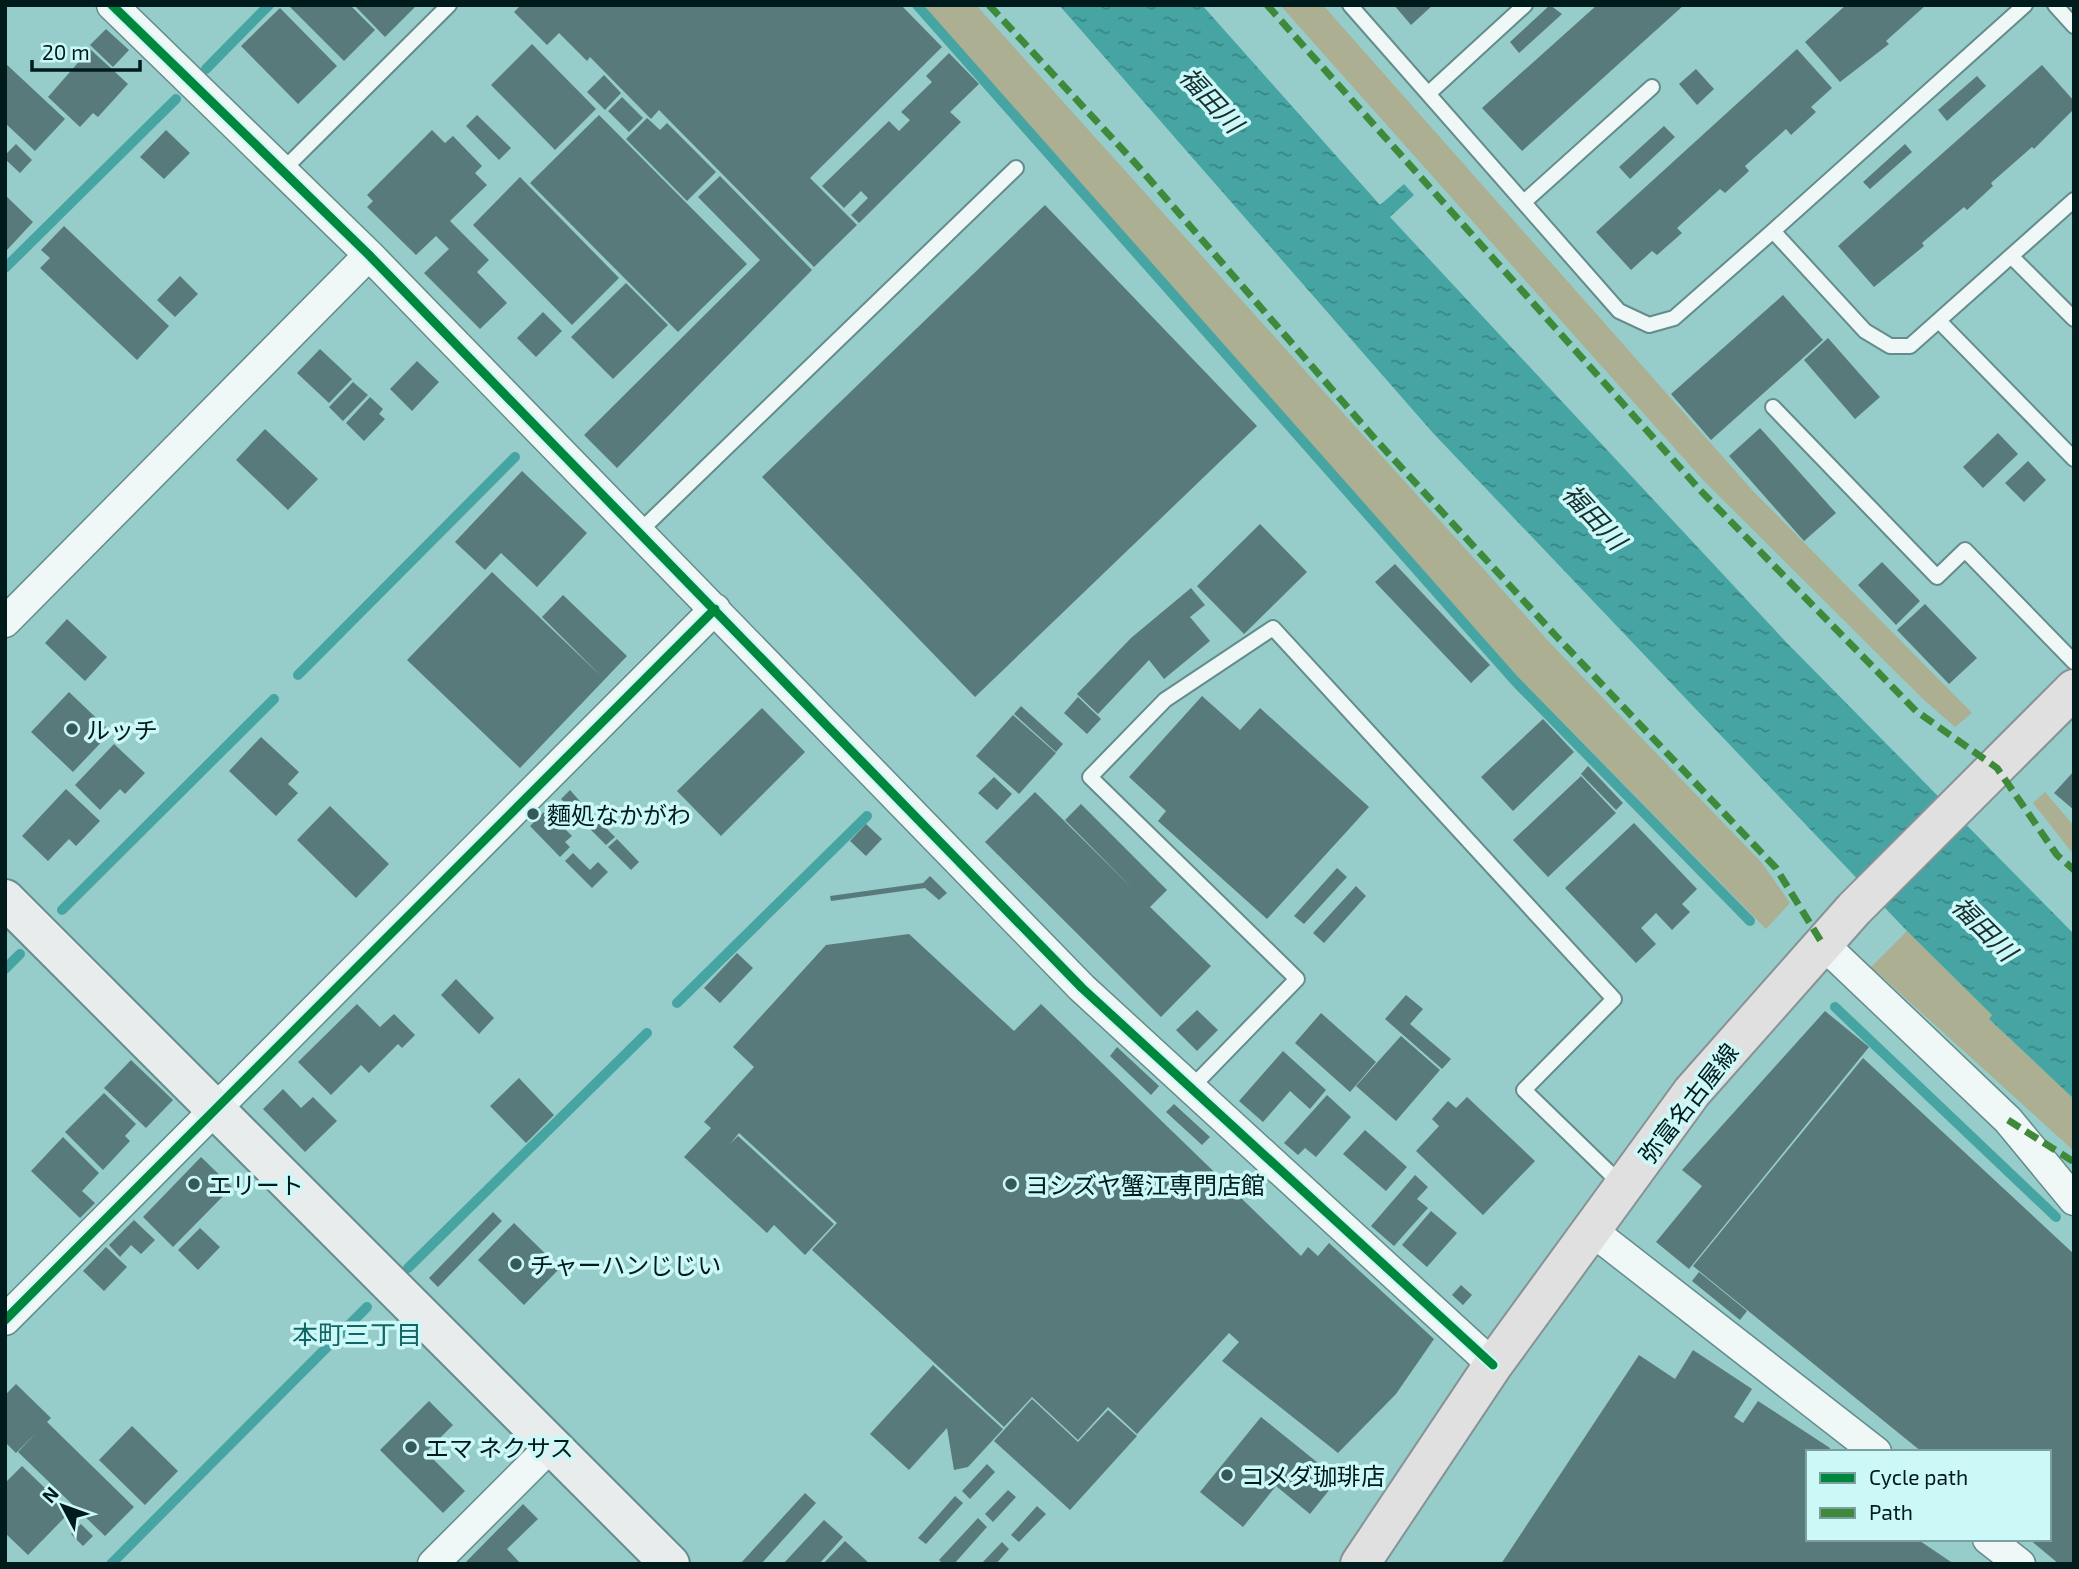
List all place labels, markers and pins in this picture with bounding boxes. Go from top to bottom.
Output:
place label: ルッチ [86,715,158,744]
marker: ルッチ [64,721,80,737]
place label: 麵処なかがわ [547,800,691,829]
marker: 麵処なかがわ [525,806,541,822]
place label: エリート [208,1170,304,1199]
place label: ヨシズヤ蟹江専門店館 [1025,1170,1265,1199]
marker: エリート [186,1176,202,1192]
marker: ヨシズヤ蟹江専門店館 [1003,1176,1019,1192]
place label: チャーハンじじい [530,1250,721,1279]
marker: チャーハンじじい [508,1256,524,1272]
place label: エマ ネクサス [425,1433,574,1462]
marker: エマ ネクサス [403,1439,419,1455]
place label: コメダ珈琲店 [1241,1461,1385,1490]
marker: コメダ珈琲店 [1219,1467,1235,1483]

